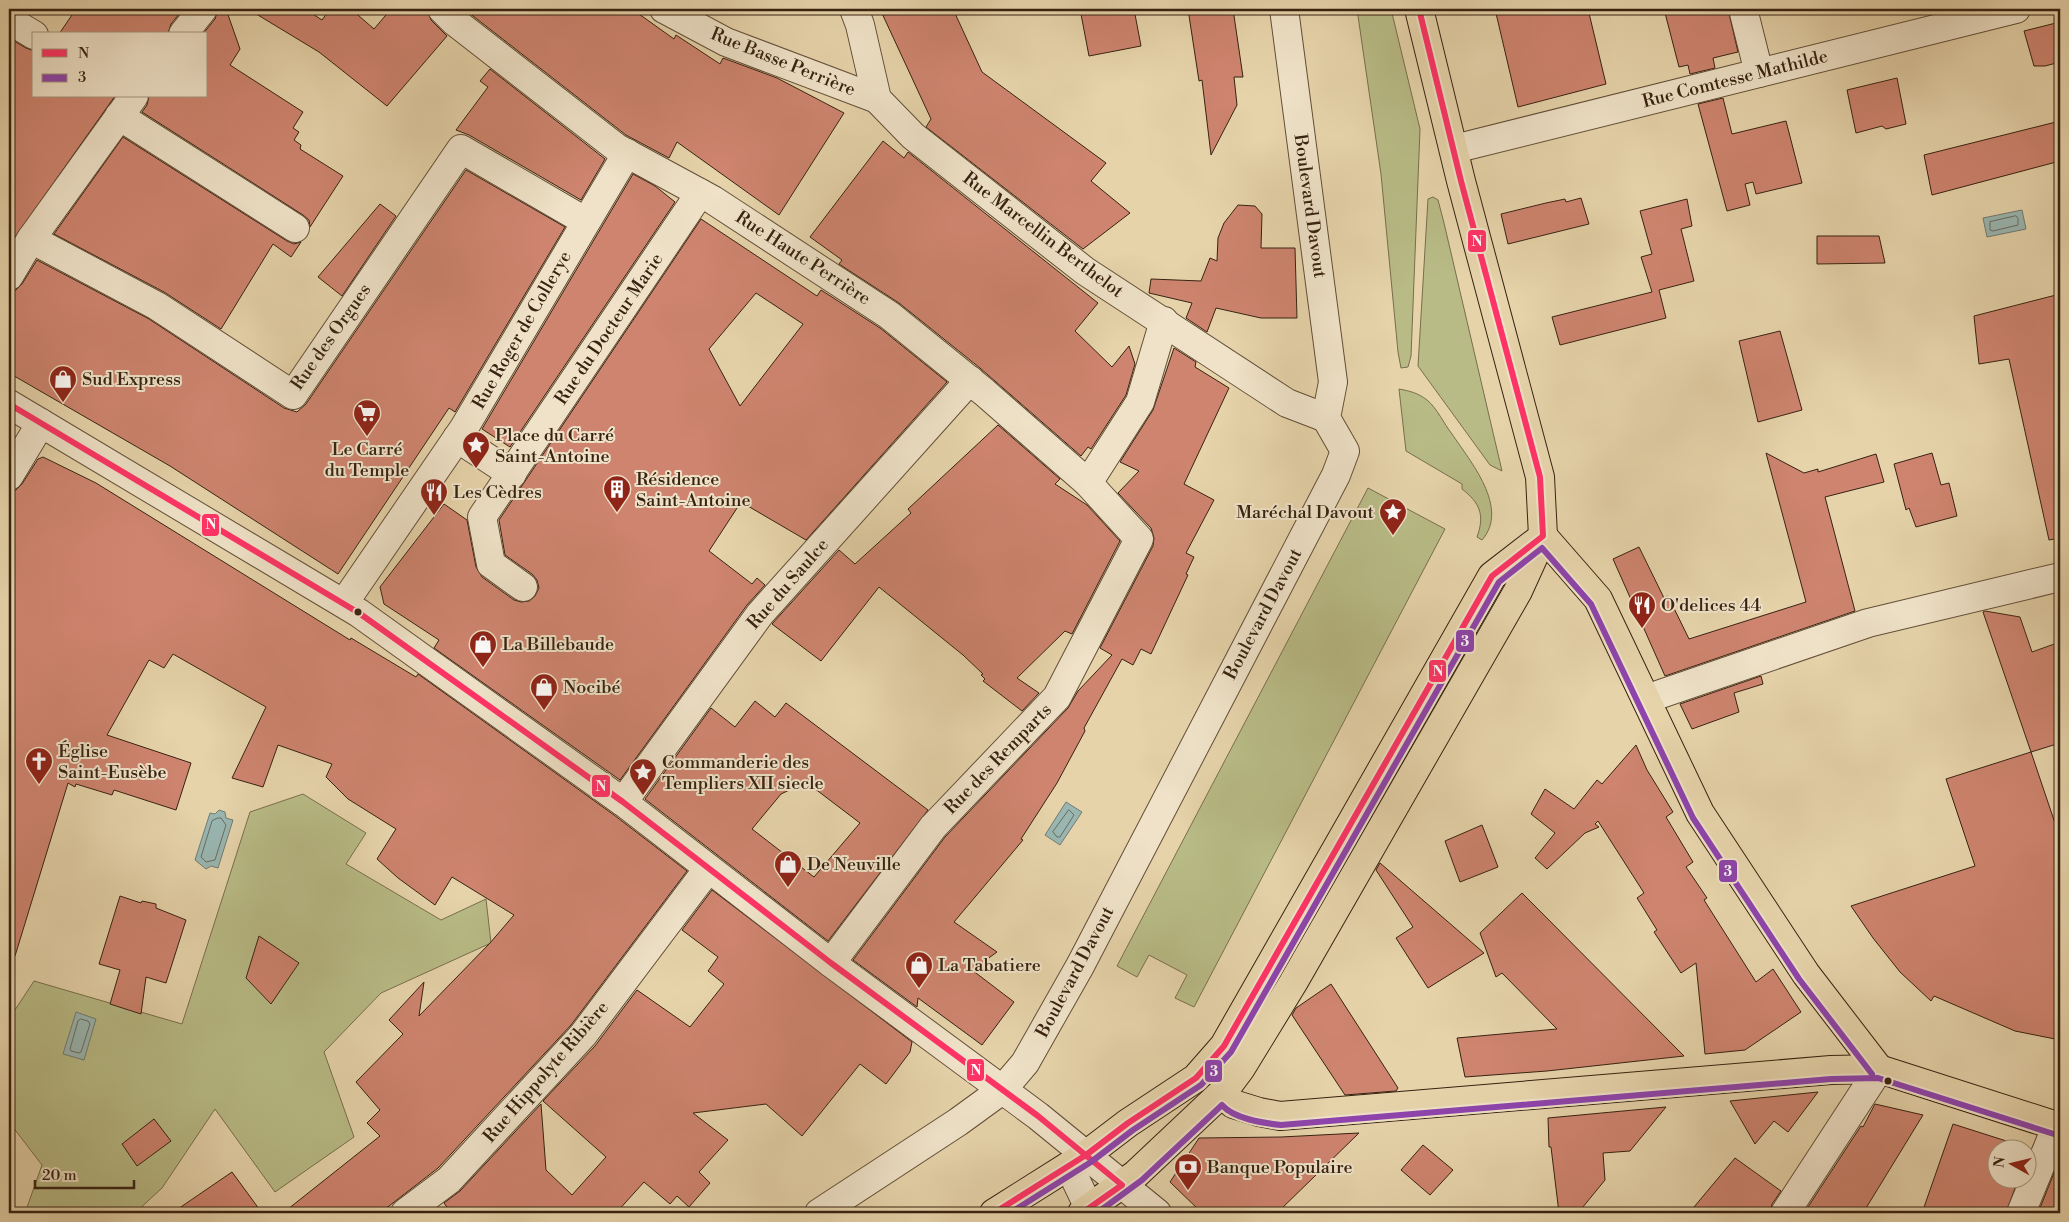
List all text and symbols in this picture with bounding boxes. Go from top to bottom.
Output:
street label: Rue Basse Perrière [707,22,859,102]
legend [32,32,208,98]
text: N [78,44,89,63]
street label: Rue Comtesse Mathilde [1640,45,1830,113]
text: 3 [78,68,86,87]
street label: Boulevard Davout [1288,132,1332,280]
street label: Rue Marcellin Berthelot [958,167,1128,303]
street label: Rue Haute Perrière [731,206,875,310]
line badge: N [1467,229,1487,253]
text: N [1471,233,1483,251]
street label: Rue Roger de Collerye [467,247,577,413]
street label: Rue du Docteur Marie [550,249,668,409]
street label: Rue des Orgues [286,279,376,395]
shop icon: Sud Express [48,364,78,403]
place label: Sud Express [82,368,181,391]
supermarket icon: Le Carré du Temple [352,398,382,437]
place label: Place du Carré Saint-Antoine [495,424,614,468]
place icon: Place du Carré Saint-Antoine [461,430,491,469]
place label: Le Carré du Temple [325,438,409,482]
place label: Résidence Saint-Antoine [636,468,751,512]
building icon: Résidence Saint-Antoine [602,474,632,513]
restaurant icon: Les Cèdres [419,477,449,516]
place label: Les Cèdres [453,481,542,504]
place icon: Maréchal Davout [1378,497,1408,536]
place label: Maréchal Davout [1236,501,1375,524]
line badge: N [201,513,220,537]
text: N [205,516,217,534]
street label: Rue du Saulce [742,534,834,634]
street label: Boulevard Davout [1218,544,1308,684]
restaurant icon: O'delices 44 [1627,590,1657,629]
place label: O'delices 44 [1661,594,1762,617]
unlabelled marker [353,607,363,617]
shop icon: La Billebaude [468,629,498,668]
line badge: 3 [1455,629,1475,653]
place label: La Billebaude [502,633,614,656]
text: 3 [1461,633,1469,651]
line badge: N [1428,659,1447,683]
text: N [1432,663,1444,681]
shop icon: Nocibé [529,672,559,711]
place label: Nocibé [563,676,621,699]
street label: Rue des Remparts [939,699,1057,819]
place label: Église Saint-Eusèbe [58,740,167,784]
church icon: Église Saint-Eusèbe [24,746,54,785]
place label: Commanderie des Templiers XII siecle [662,751,824,795]
place icon: Commanderie des Templiers XII siecle [628,757,658,796]
line badge: N [591,774,611,798]
text: N [595,778,607,796]
shop icon: De Neuville [773,849,803,888]
place label: De Neuville [807,853,901,876]
line badge: 3 [1718,859,1738,883]
text: 3 [1724,863,1732,881]
street label: Boulevard Davout [1030,902,1120,1042]
shop icon: La Tabatiere [904,950,934,989]
place label: La Tabatiere [938,954,1041,977]
street label: Rue Hippolyte Ribière [478,996,614,1148]
line badge: N [966,1058,985,1082]
line badge: 3 [1204,1059,1223,1083]
text: N [970,1062,982,1080]
text: 3 [1210,1063,1218,1081]
unlabelled marker [1883,1076,1893,1086]
north arrow [1986,1140,2036,1190]
bank icon: Banque Populaire [1173,1152,1203,1191]
place label: Banque Populaire [1206,1156,1353,1179]
text: N [1990,1156,2010,1169]
scale bar [35,1157,134,1189]
text: 20 m [42,1166,77,1185]

